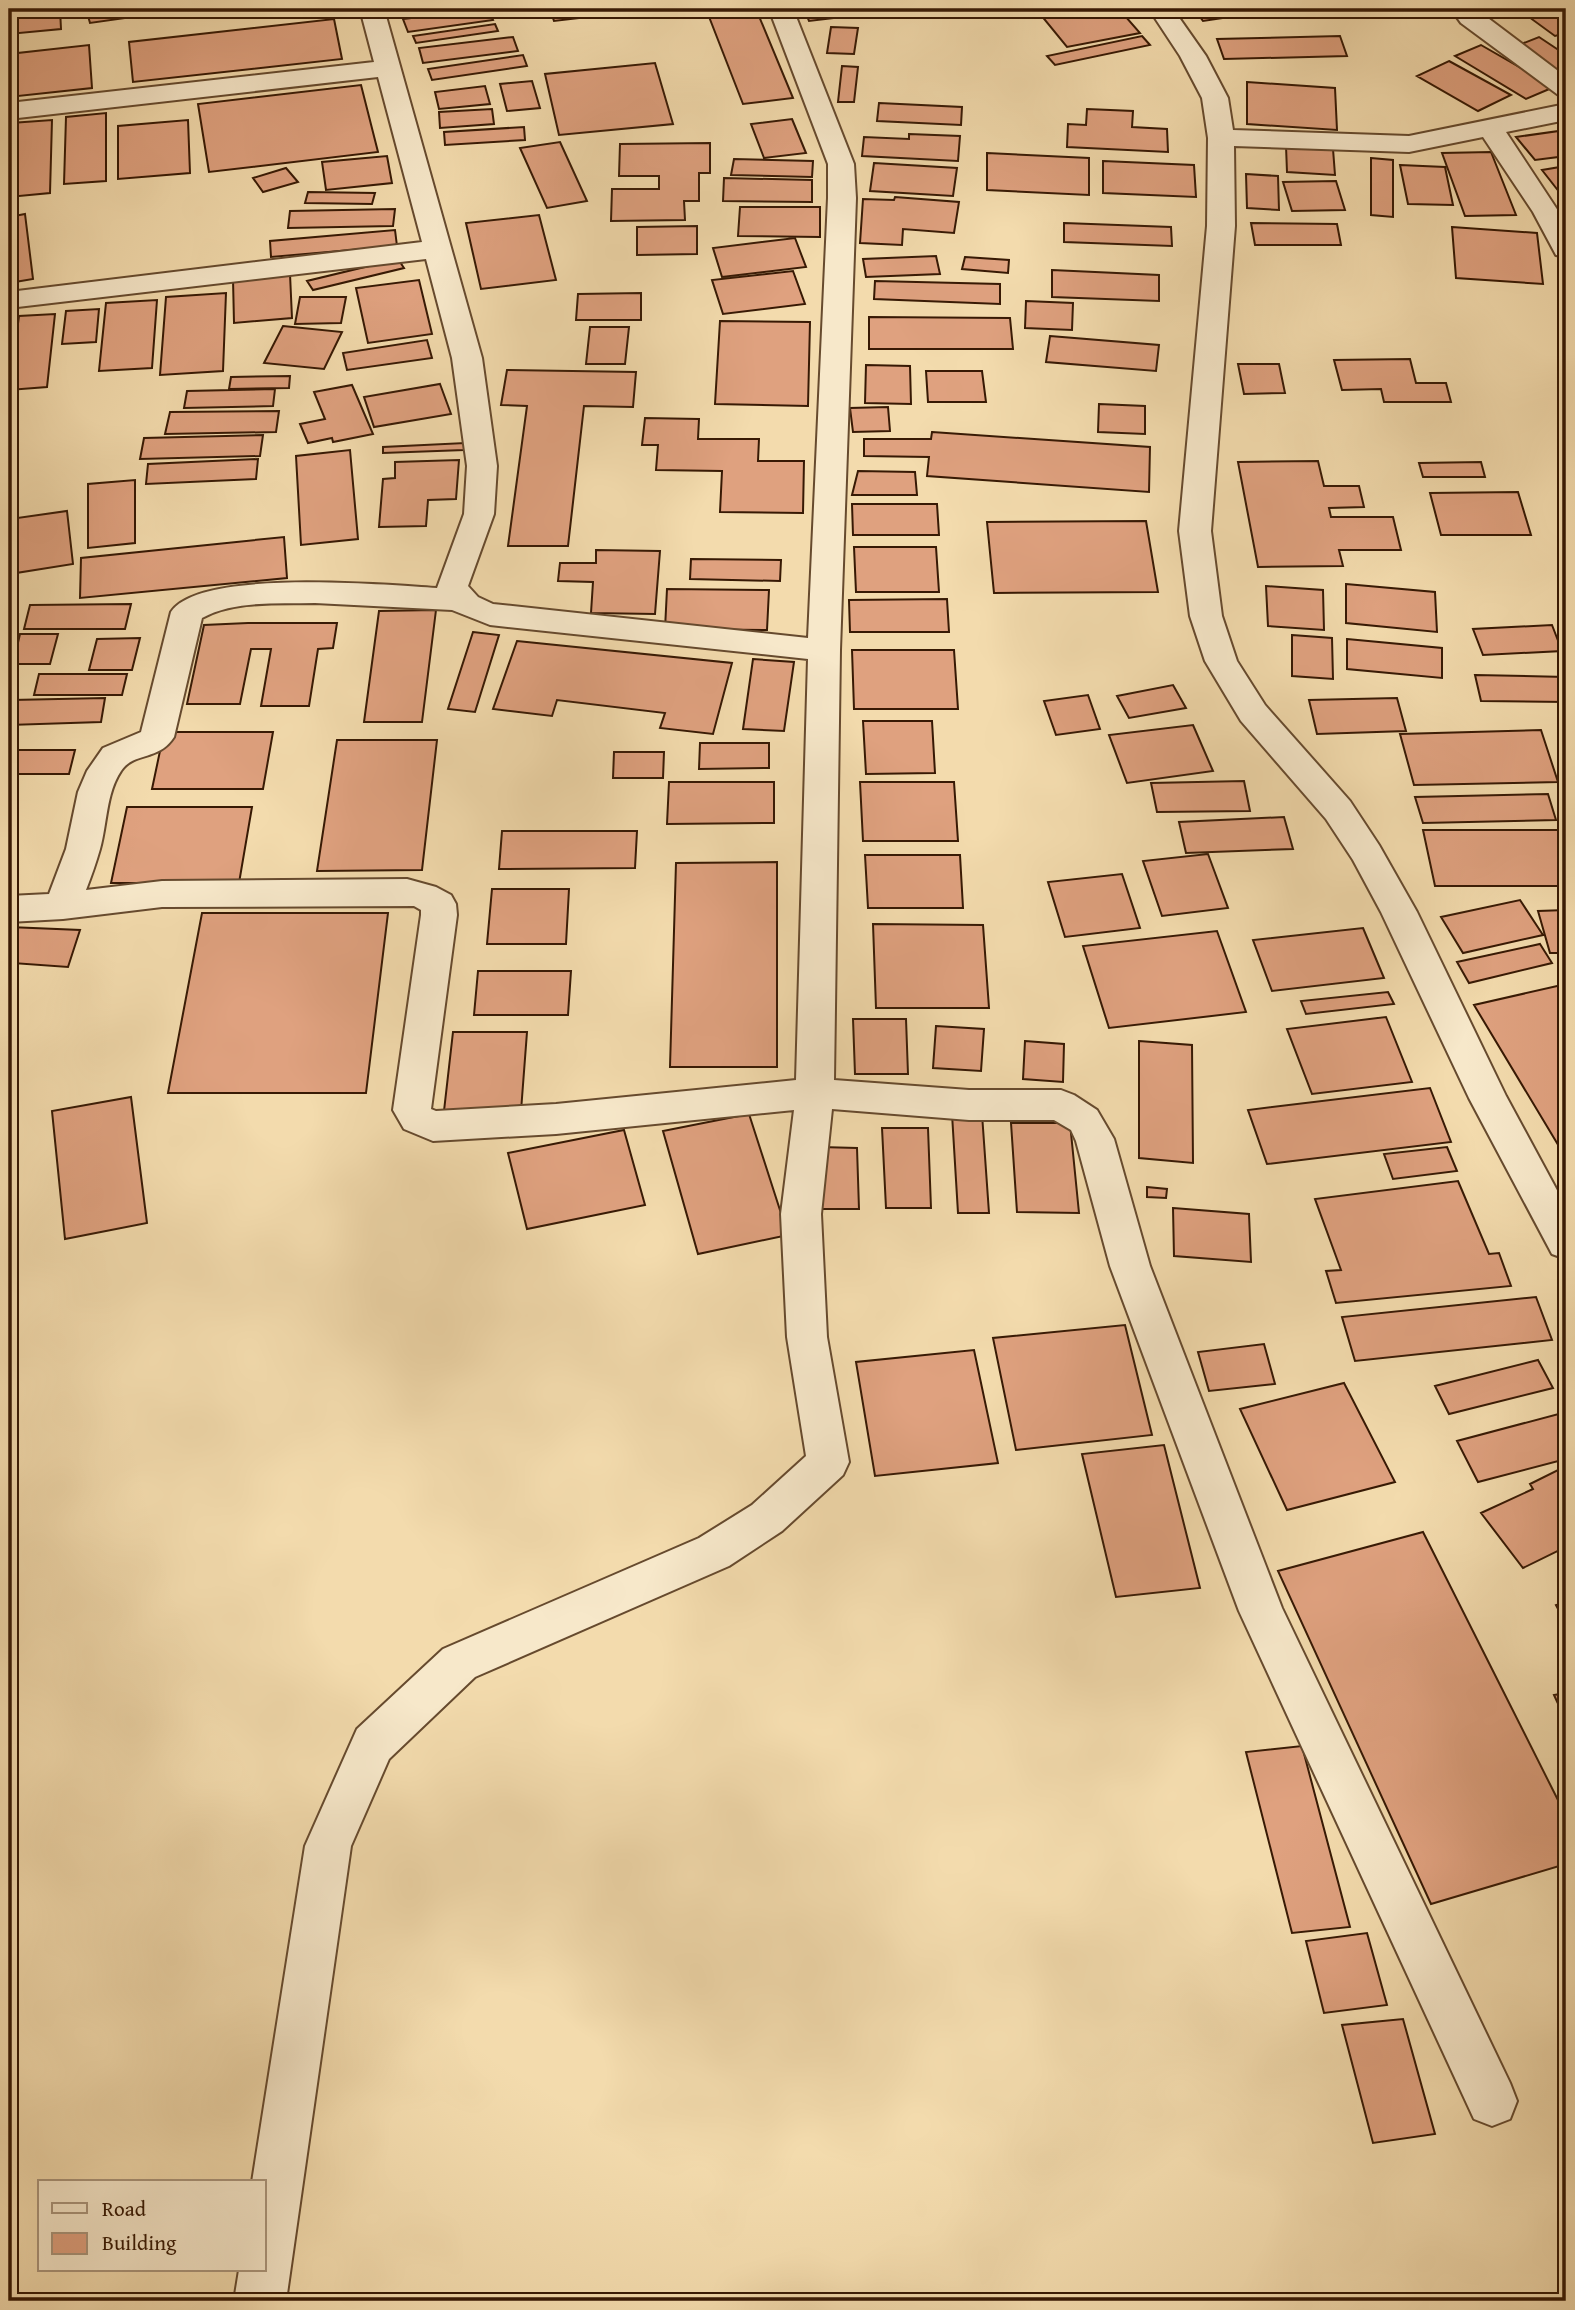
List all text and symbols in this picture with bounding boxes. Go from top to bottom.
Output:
legend [38,2180,266,2272]
text: Road [102,2193,147,2224]
text: Building [102,2227,177,2258]

